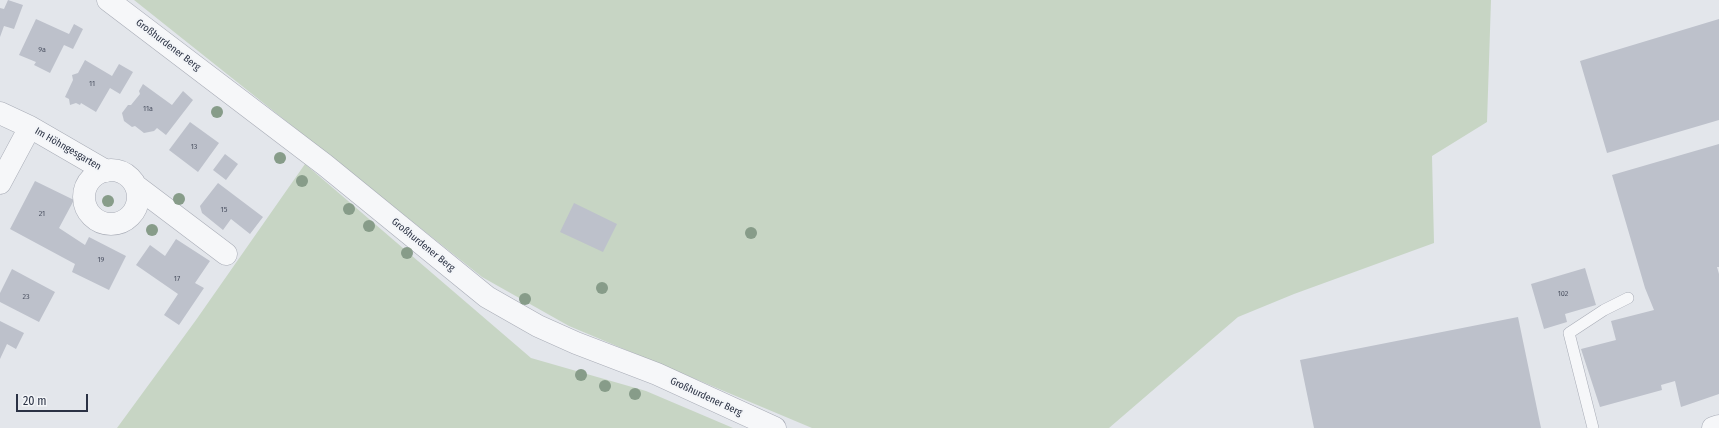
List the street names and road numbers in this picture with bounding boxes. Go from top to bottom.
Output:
street label: Großhurdener Berg [133,17,203,73]
street label: Im Höhngesgarten [33,125,103,173]
street label: Großhurdener Berg [389,216,457,274]
street label: Großhurdener Berg [668,375,744,419]

